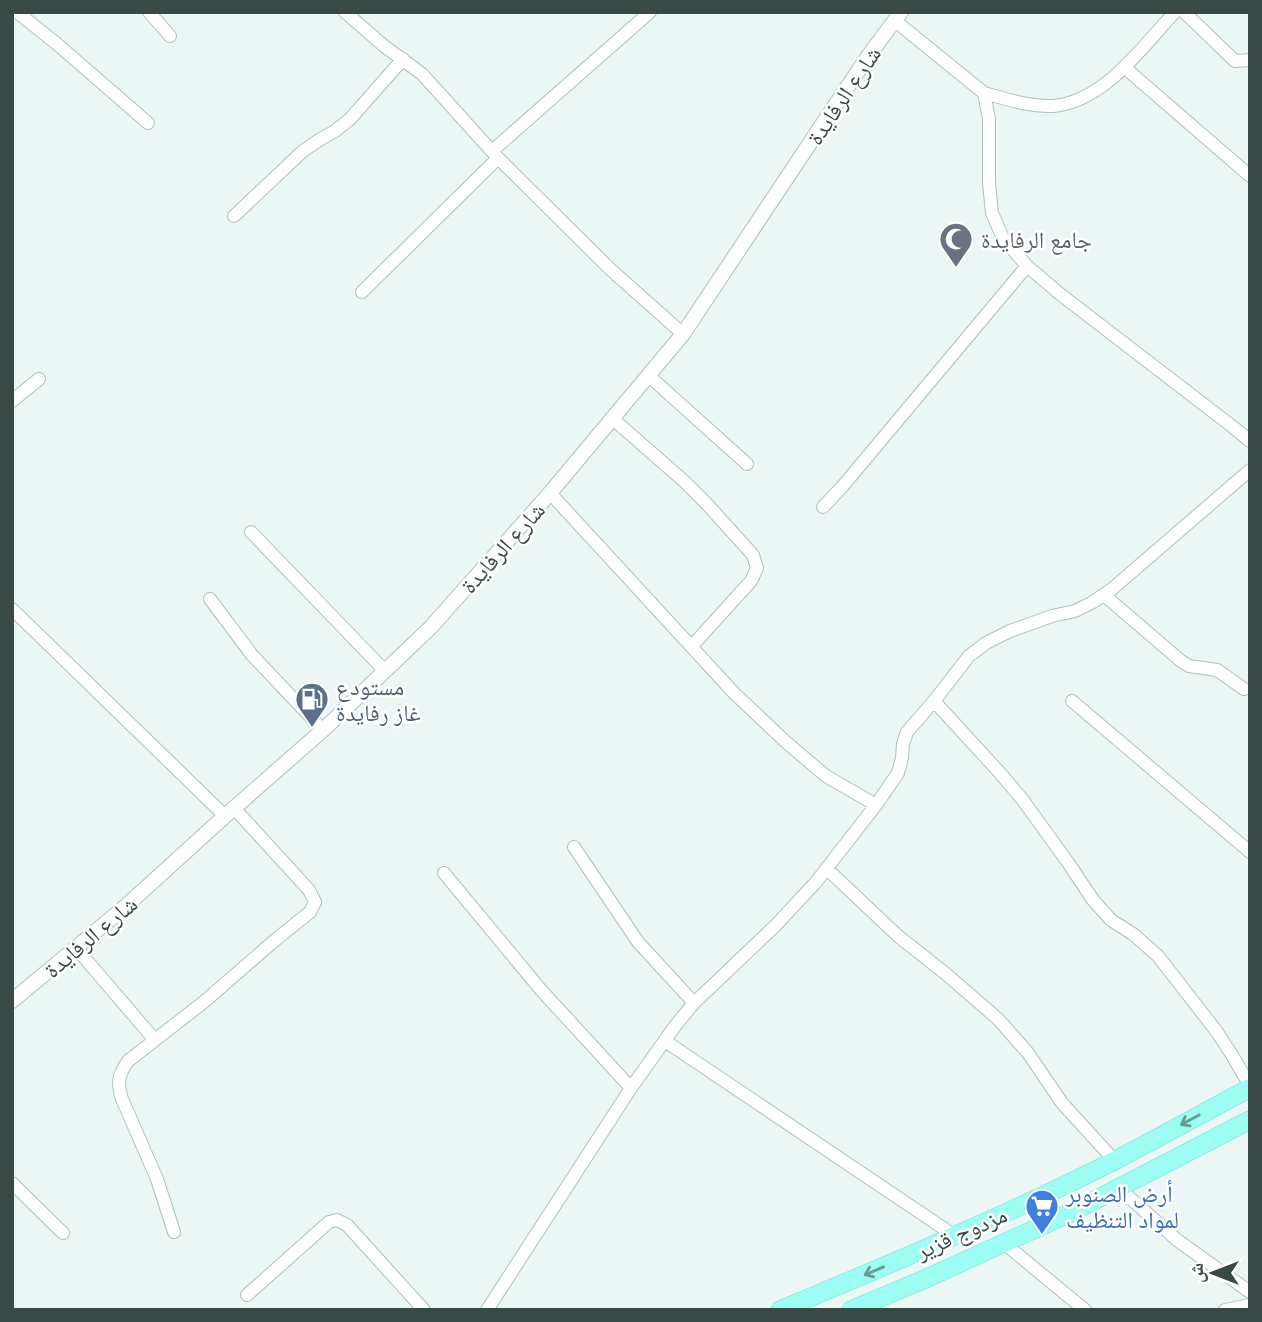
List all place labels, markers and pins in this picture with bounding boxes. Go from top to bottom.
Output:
mosque icon: جامع الرفايدة [937,220,975,269]
place label: جامع الرفايدة [981,225,1092,255]
place label: مستودع غاز رفايدة [336,672,421,726]
fuel station icon: مستودع غاز رفايدة [293,680,331,729]
place label: أرض الصنوبر لمواد التنظيف [1065,1179,1179,1233]
supermarket icon: أرض الصنوبر لمواد التنظيف [1023,1187,1061,1236]

